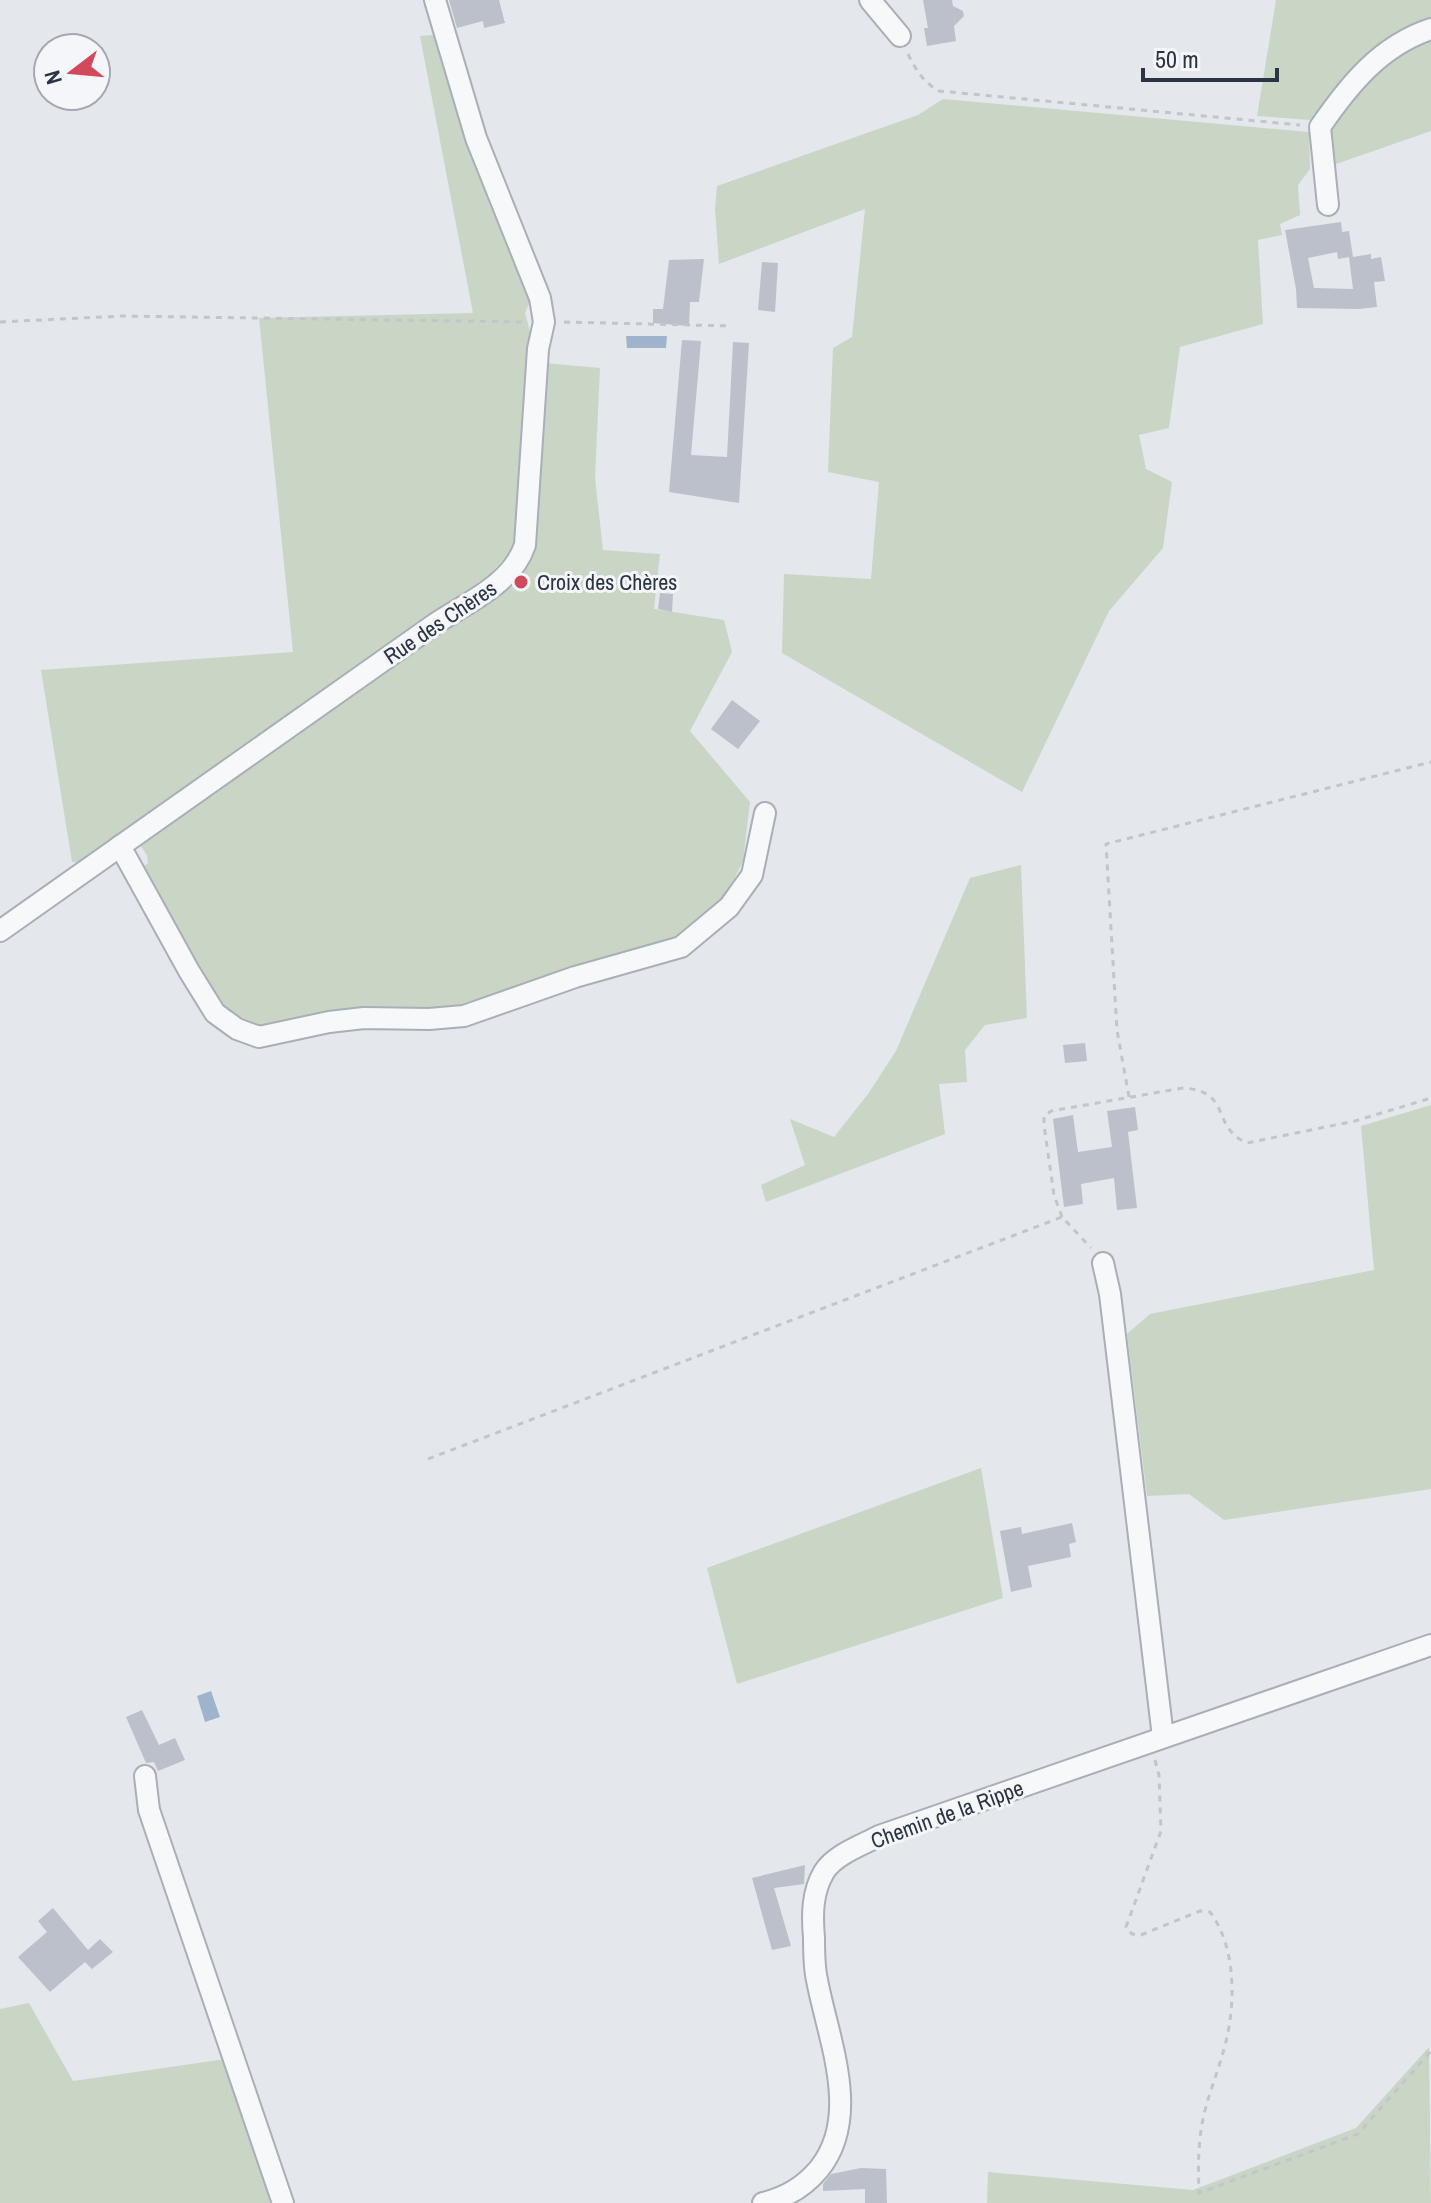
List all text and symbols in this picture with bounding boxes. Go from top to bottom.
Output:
north arrow [32,32,112,112]
scale bar [1143,32,1277,82]
text: 50 m [1155,43,1199,75]
text: N [37,67,69,88]
place label: Croix des Chères [537,567,677,597]
street label: Rue des Chères [378,573,502,671]
marker: Croix des Chères [512,573,530,591]
street label: Chemin de la Rippe [866,1772,1028,1856]

